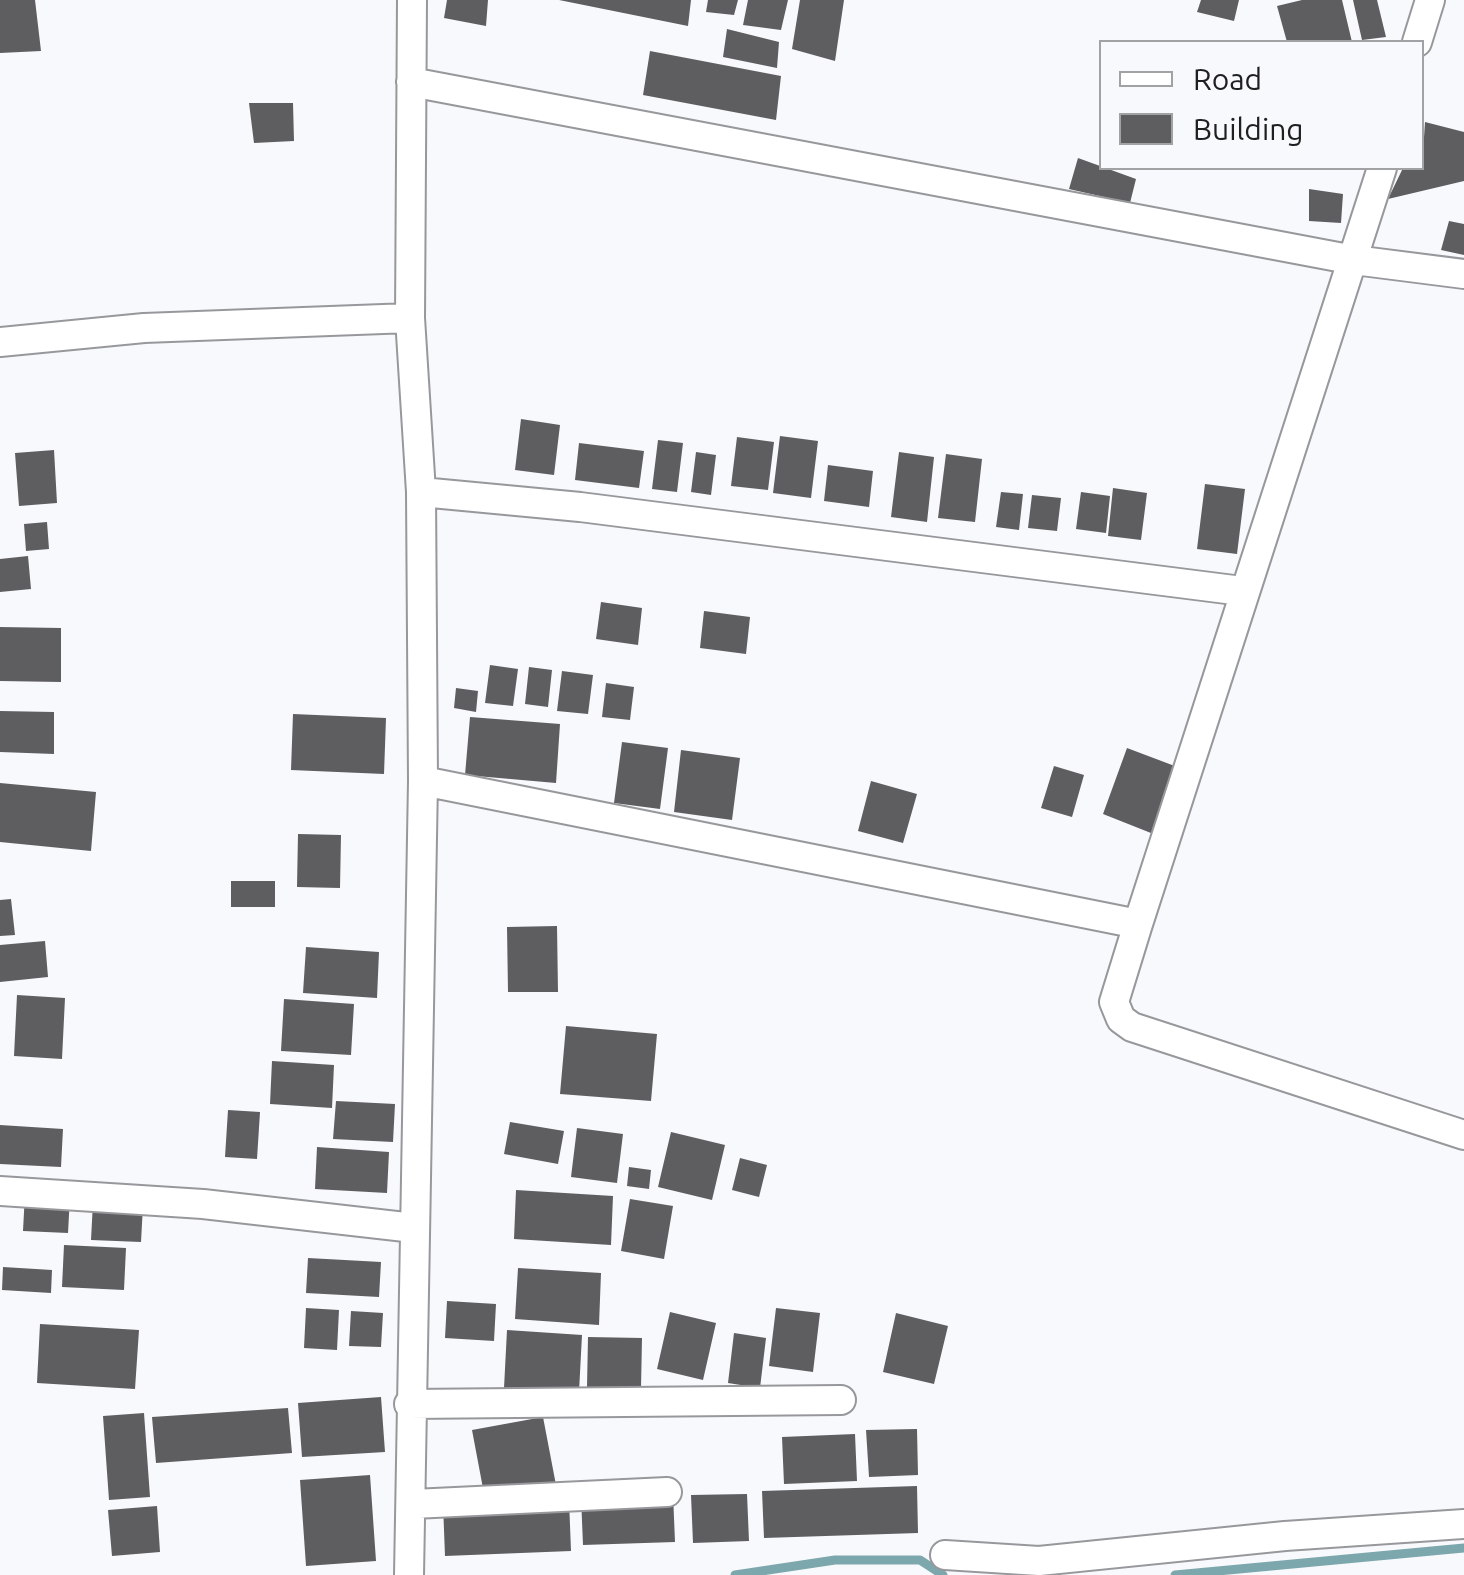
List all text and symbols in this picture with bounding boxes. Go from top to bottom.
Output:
legend [1099,40,1424,170]
text: Road [1193,62,1262,96]
text: Building [1193,112,1304,146]

